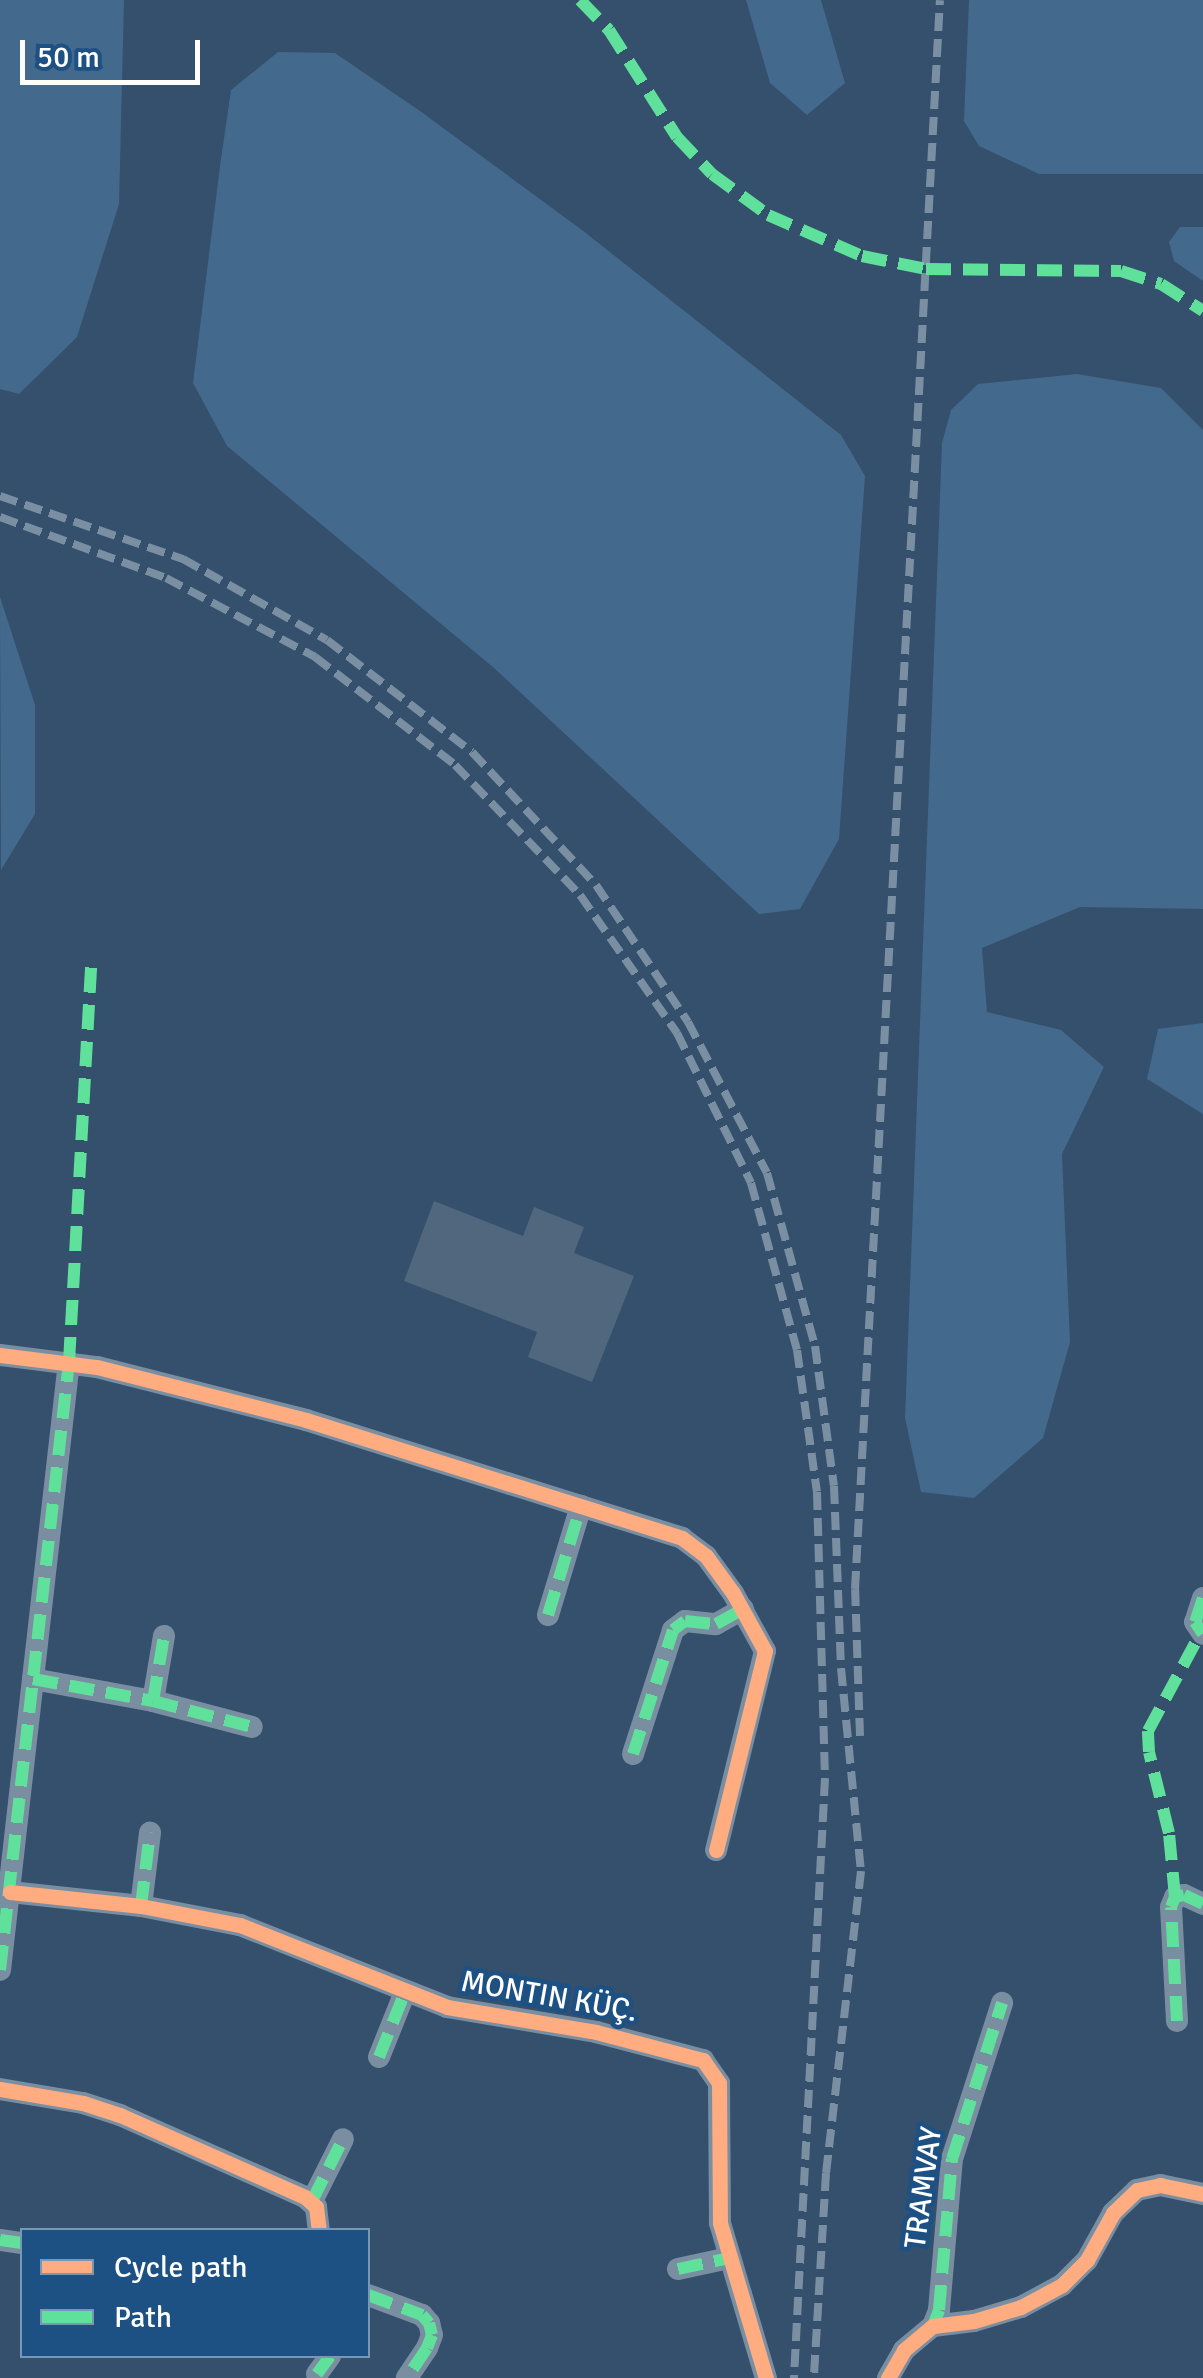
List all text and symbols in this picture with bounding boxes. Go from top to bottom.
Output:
scale bar [25,20,205,82]
text: 50 m [37,39,100,76]
street label: MONTIN KÜÇ. [458,1964,640,2030]
street label: TRAMVAY [898,2125,950,2251]
legend [20,2228,370,2358]
text: Cycle path [114,2249,248,2286]
text: Path [114,2299,172,2336]

